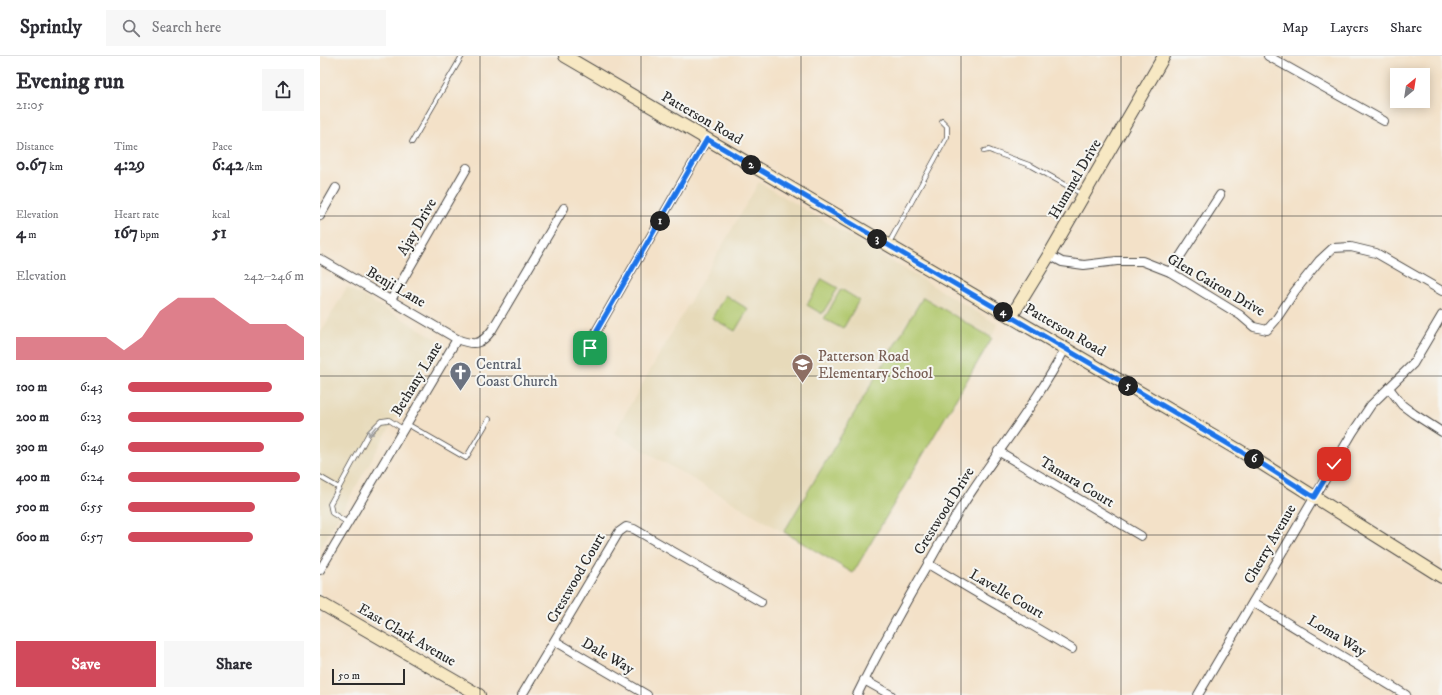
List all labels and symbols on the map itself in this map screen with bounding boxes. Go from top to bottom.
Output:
north arrow [1390,68,1430,108]
street label: Patterson Road [658,87,747,149]
street label: Hummel Drive [1044,136,1106,222]
pin: 2 [741,155,761,175]
street label: Ajay Drive [393,195,441,259]
pin: 1 [650,211,670,231]
pin: 3 [867,229,887,249]
street label: Glen Cairon Drive [1164,249,1268,321]
street label: Benji Lane [363,262,429,312]
street label: Patterson Road [1021,299,1110,361]
pin: 4 [993,302,1013,322]
pin [573,331,607,365]
street label: Bethany Lane [387,338,447,420]
place label: Patterson Road Elementary School [818,347,933,383]
school or university icon: Patterson Road Elementary School [790,352,816,385]
place label: Central Coast Church [476,355,558,391]
church icon: Central Coast Church [448,360,474,393]
pin: 5 [1118,376,1138,396]
one-way arrow [367,426,376,437]
pin [1317,447,1351,481]
pin: 6 [1244,449,1264,469]
street label: Tamara Court [1036,452,1118,512]
street label: Crestwood Drive [910,464,978,558]
street label: Cherry Avenue [1240,501,1300,587]
street label: Crestwood Court [542,529,610,627]
street label: Lavelle Court [966,565,1048,623]
street label: East Clark Avenue [354,599,460,671]
street label: Loma Way [1304,611,1371,661]
street label: Dale Way [578,633,638,679]
scale bar [332,667,405,686]

